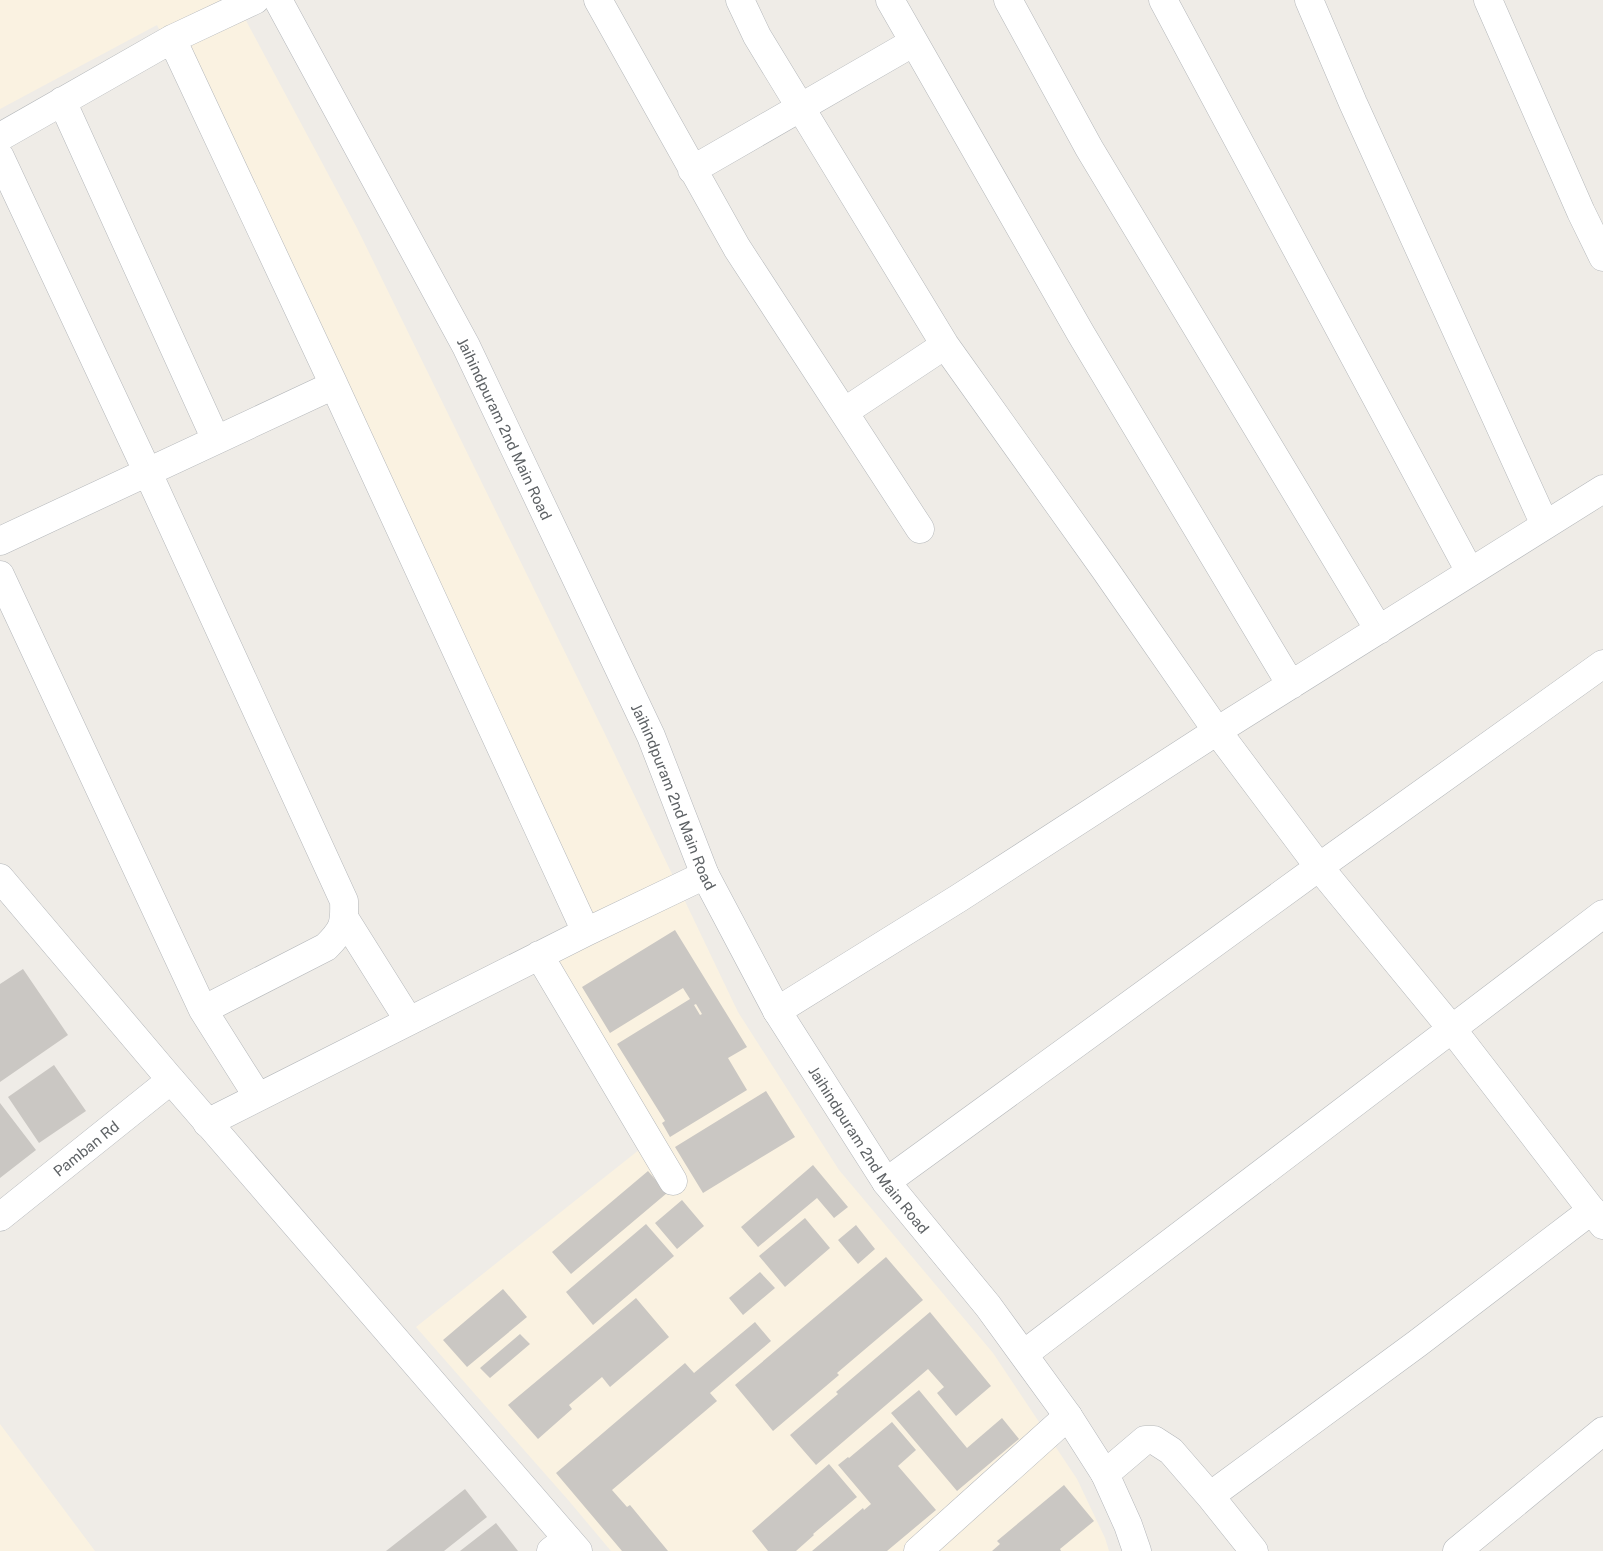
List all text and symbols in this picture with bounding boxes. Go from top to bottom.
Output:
street label: Jaihindpuram 2nd Main Road [454,334,556,522]
street label: Jaihindpuram 2nd Main Road [628,700,720,893]
street label: Jaihindpuram 2nd Main Road [806,1063,933,1237]
street label: Pamban Rd [50,1117,122,1180]

